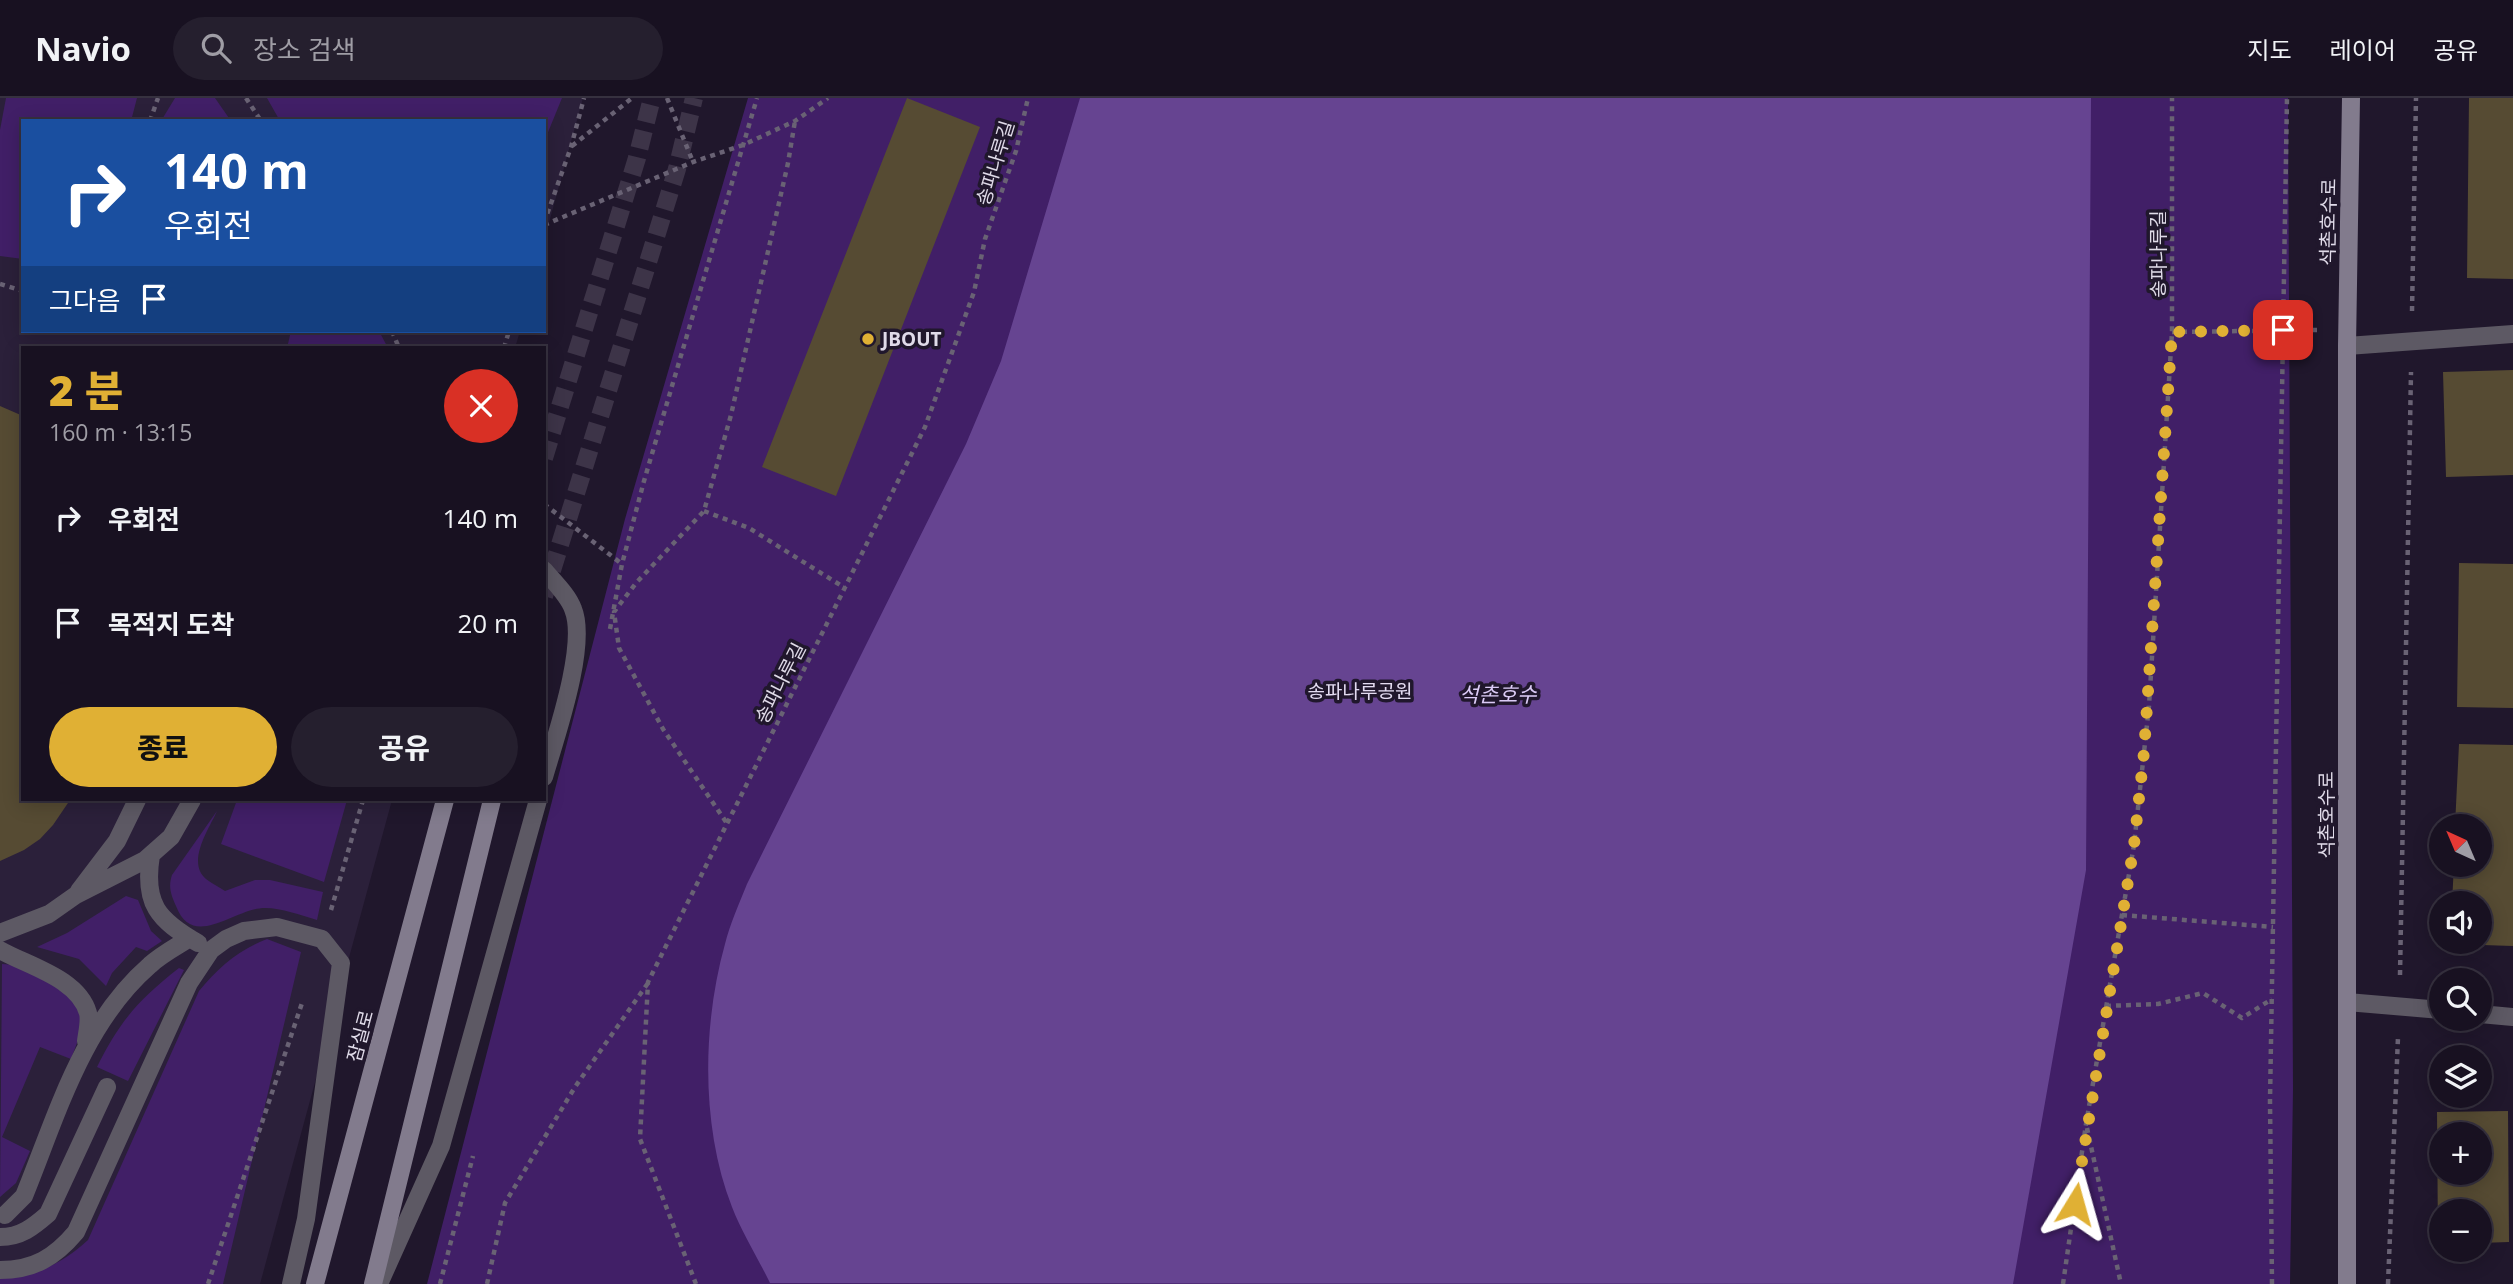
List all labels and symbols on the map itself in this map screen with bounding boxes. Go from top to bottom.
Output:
street label: 송파나루길 [970,117,1020,209]
street label: 석촌호수로 [2314,178,2342,266]
street label: 송파나루길 [2145,210,2171,298]
pin [2253,300,2313,360]
place label: JBOUT [880,326,942,352]
marker: JBOUT [860,331,876,347]
street label: 송파나루길 [749,638,811,728]
park label: 송파나루공원 [1308,678,1412,704]
water label: 석촌호수 [1459,680,1537,708]
street label: 석촌호수로 [2313,771,2339,859]
north arrow [2429,814,2492,877]
street label: 잠실로 [341,1007,379,1065]
position arrow [2038,1167,2112,1241]

